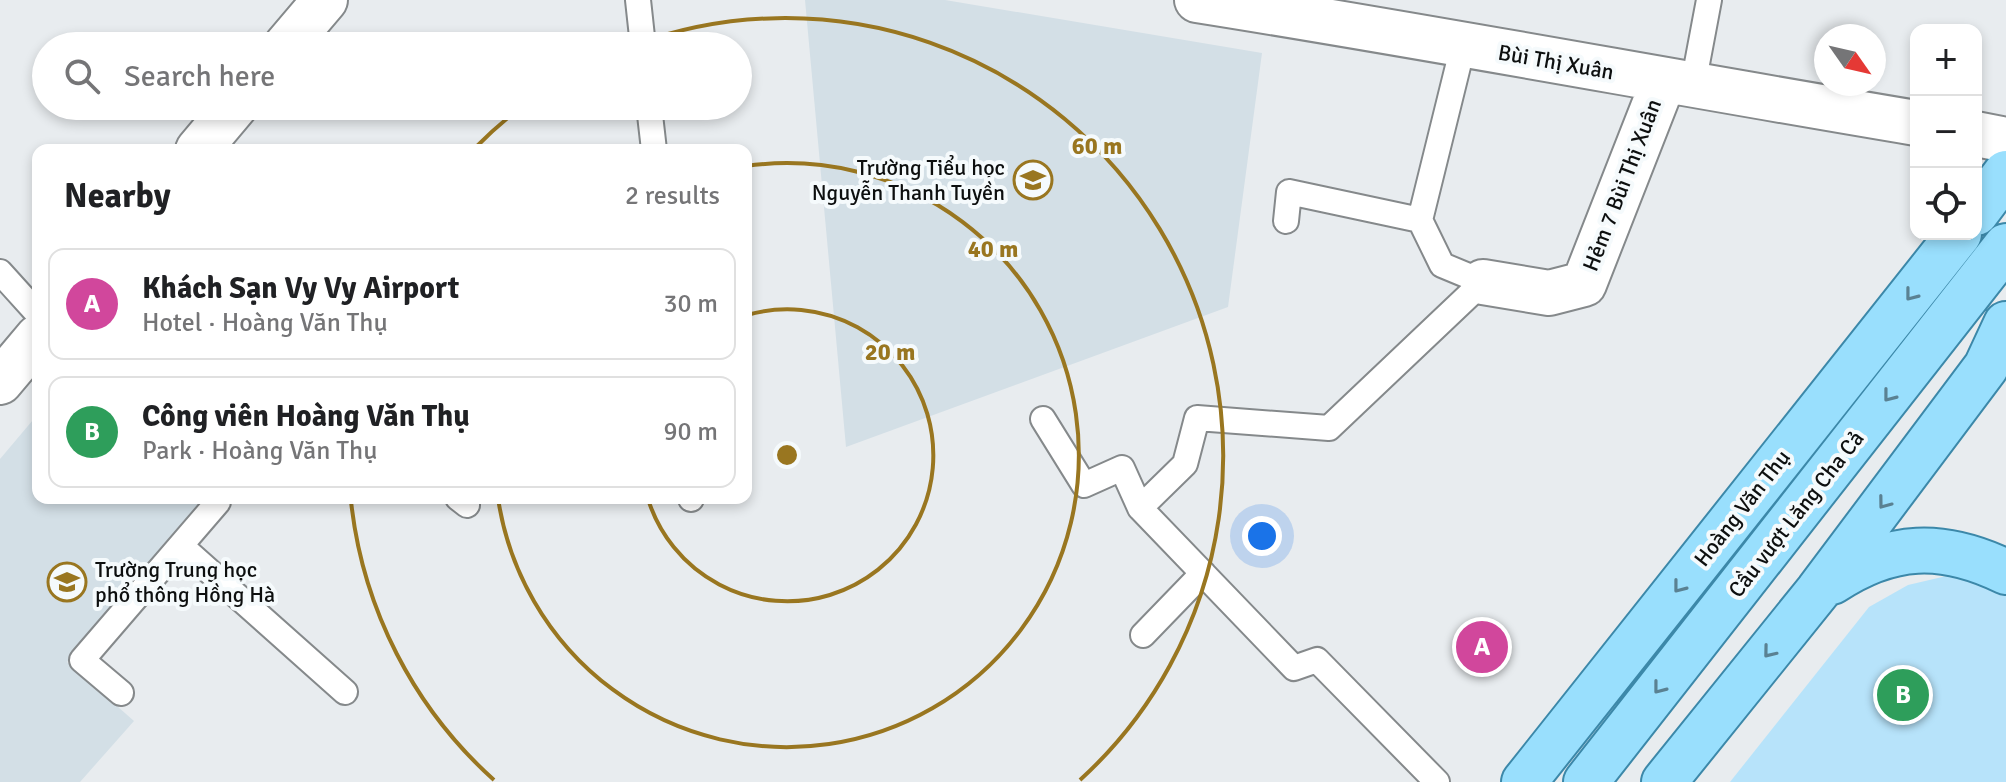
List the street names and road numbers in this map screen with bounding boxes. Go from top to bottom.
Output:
street label: Bùi Thị Xuân [1496,39,1616,85]
street label: Hẻm 7 Bùi Thị Xuân [1577,95,1667,275]
street label: Cầu vượt Lăng Cha Cả [1723,425,1869,603]
street label: Hoàng Văn Thụ [1688,444,1796,572]

